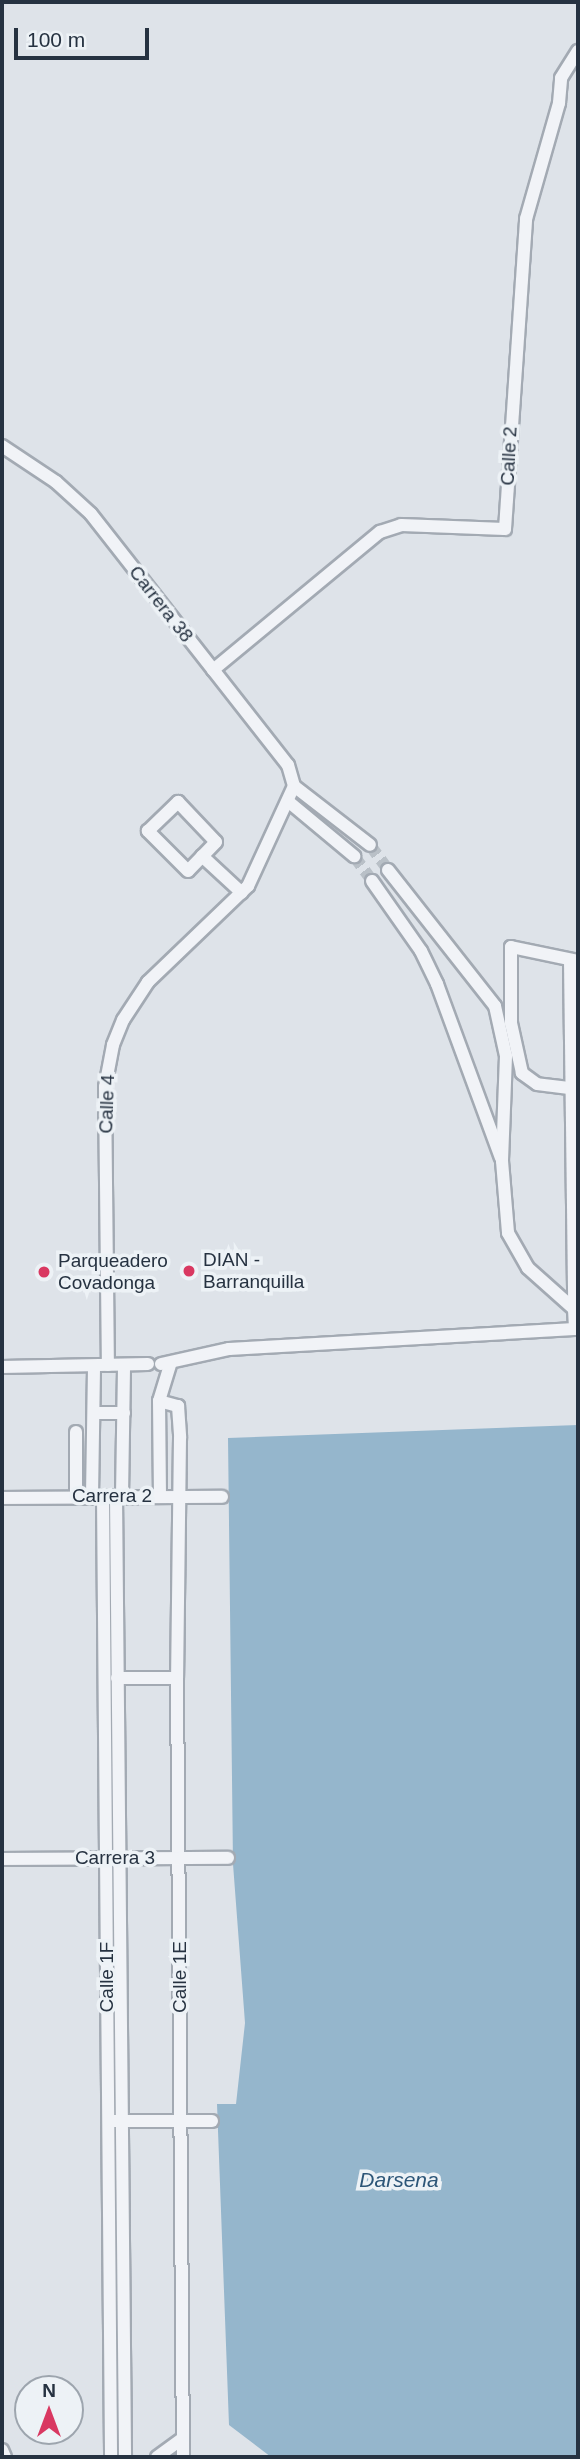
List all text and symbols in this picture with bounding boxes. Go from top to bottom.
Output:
scale bar [18,14,152,58]
text: 100 m [27,28,85,51]
street label: Calle 2 [496,426,522,486]
street label: Carrera 38 [124,561,198,647]
street label: Calle 4 [95,1074,119,1134]
place label: DIAN - Barranquilla [203,1249,304,1293]
place label: Parqueadero Covadonga [58,1250,168,1294]
marker: DIAN - Barranquilla [181,1263,197,1279]
marker: Parqueadero Covadonga [36,1264,52,1280]
street label: Carrera 2 [72,1485,152,1507]
street label: Carrera 3 [75,1847,155,1869]
street label: Calle 1E [169,1941,191,2013]
street label: Calle 1F [96,1942,118,2012]
water label: Darsena [359,2167,439,2193]
north arrow [14,2375,84,2445]
text: N [42,2380,56,2401]

